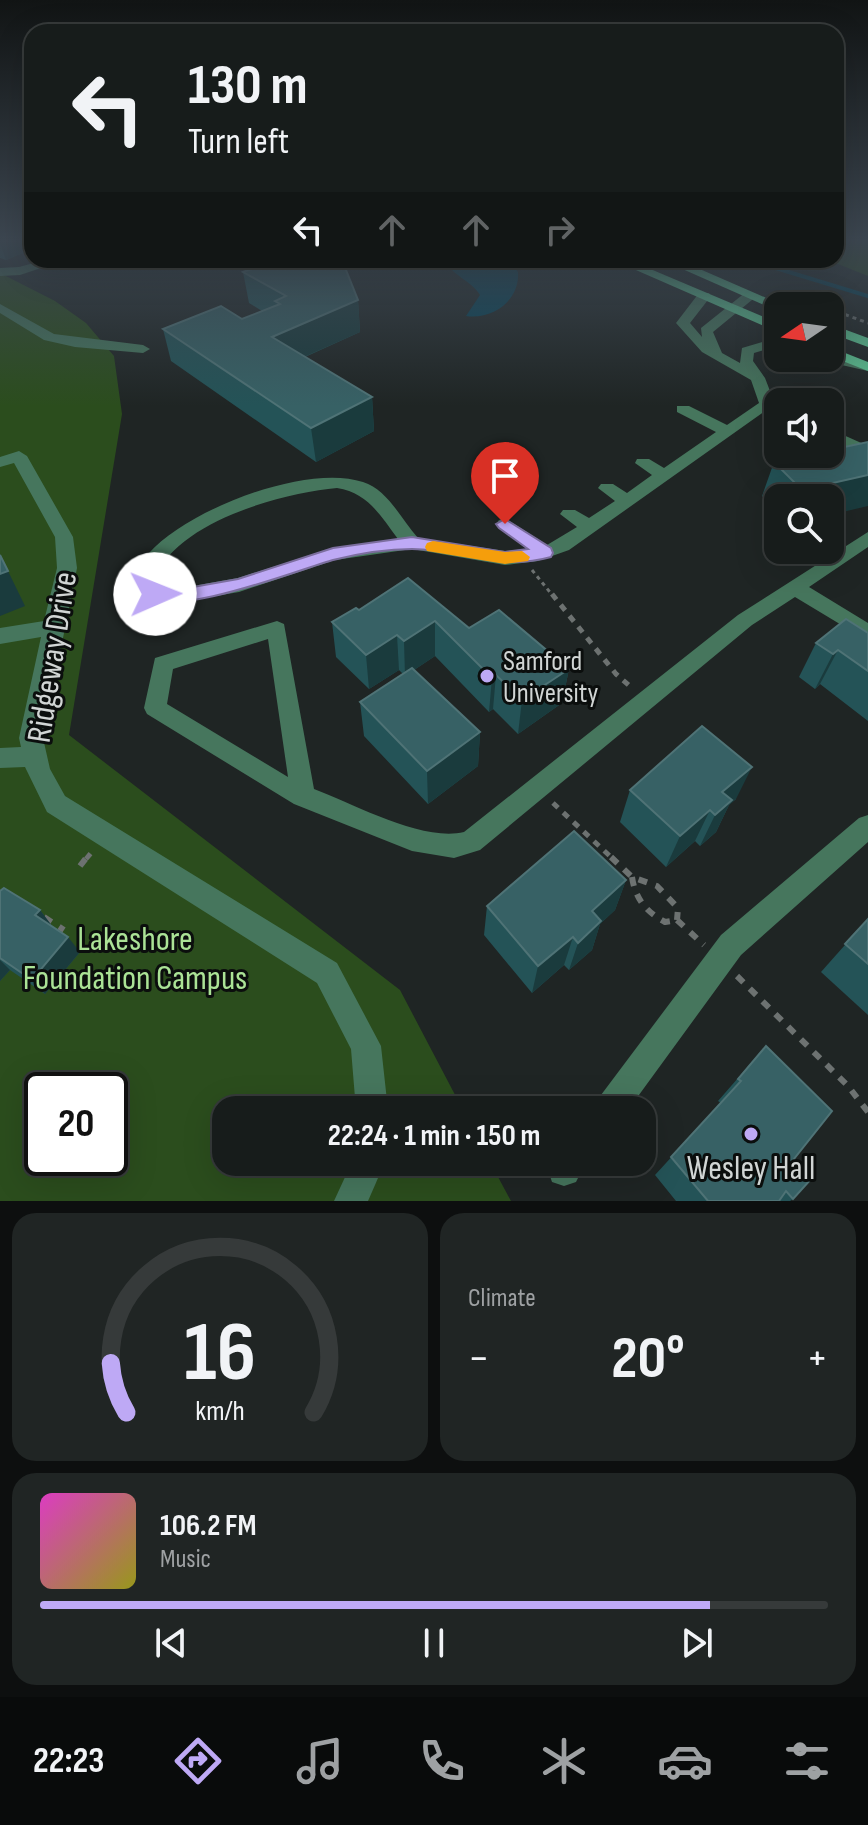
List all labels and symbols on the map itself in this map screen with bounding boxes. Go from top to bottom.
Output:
north arrow [764,292,844,372]
pin [471,442,539,524]
position arrow [113,552,197,636]
street label: Ridgeway Drive [19,569,86,746]
place label: Samford University [503,645,598,710]
marker: Samford University [478,667,496,685]
park label: Lakeshore Foundation Campus [23,919,247,999]
speed limit sign: 20 [24,1072,128,1176]
marker: Wesley Hall [742,1125,760,1143]
place label: Wesley Hall [687,1148,815,1189]

